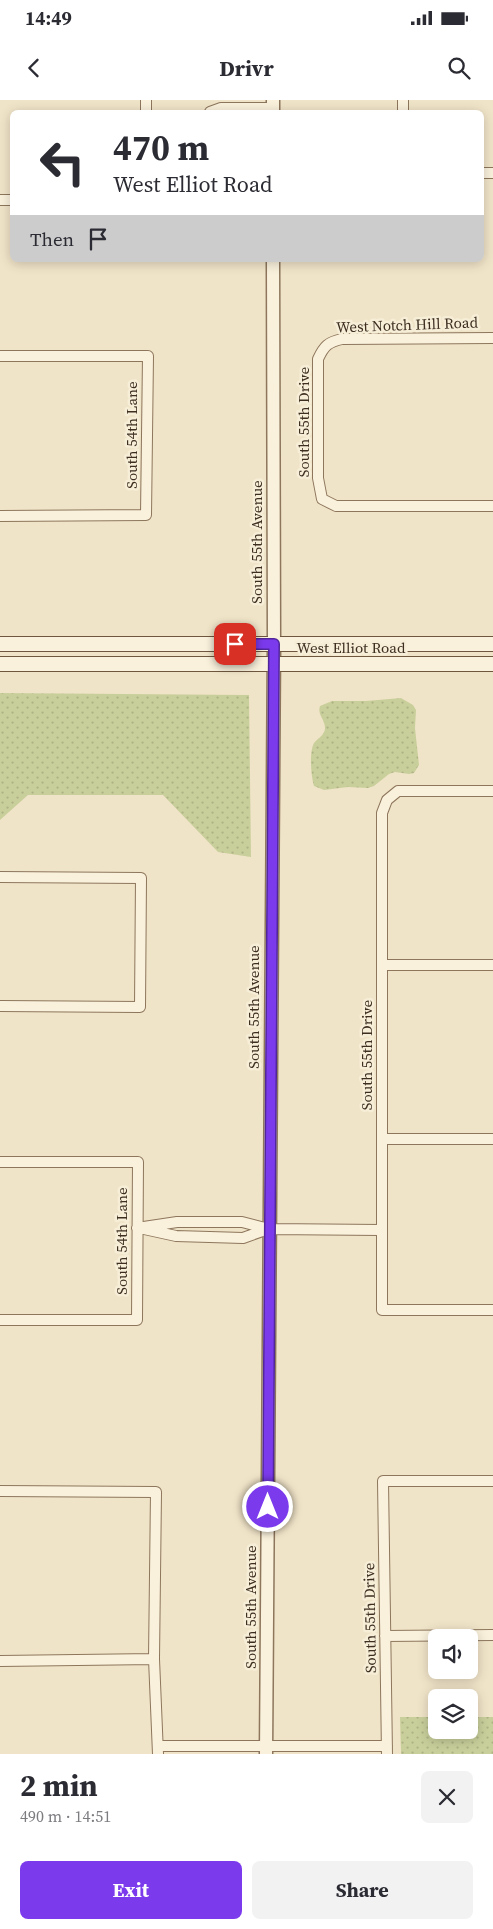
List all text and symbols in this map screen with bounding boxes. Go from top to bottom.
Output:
text: 14:49 [25,5,72,31]
text: Drivr [219,53,274,83]
icon: back [20,54,48,82]
icon: search [445,54,473,82]
text: 470 m [113,124,209,172]
icon: left [30,130,95,195]
text: West Elliot Road [113,169,273,199]
icon: arrive [84,225,112,253]
text: Then [30,226,74,252]
street label: West Notch Hill Road [336,312,479,337]
street label: South 55th Drive [293,366,314,477]
street label: South 54th Lane [121,381,142,489]
street label: South 55th Avenue [246,480,267,604]
pin [214,623,256,665]
icon: arrive [221,630,249,658]
street label: West Elliot Road [297,637,406,658]
street label: South 55th Avenue [243,945,264,1069]
street label: South 55th Drive [356,999,377,1110]
street label: South 54th Lane [111,1187,132,1295]
position arrow [241,1480,293,1532]
street label: South 55th Avenue [240,1545,261,1669]
street label: South 55th Drive [358,1562,381,1673]
map controls [428,1629,478,1739]
button: sound [428,1629,478,1679]
button: layers [428,1689,478,1739]
text: 2 min [20,1765,98,1806]
button: close [421,1771,473,1823]
text: 490 m · 14:51 [20,1805,111,1827]
button: Exit [20,1861,242,1919]
button: Share [252,1861,473,1919]

